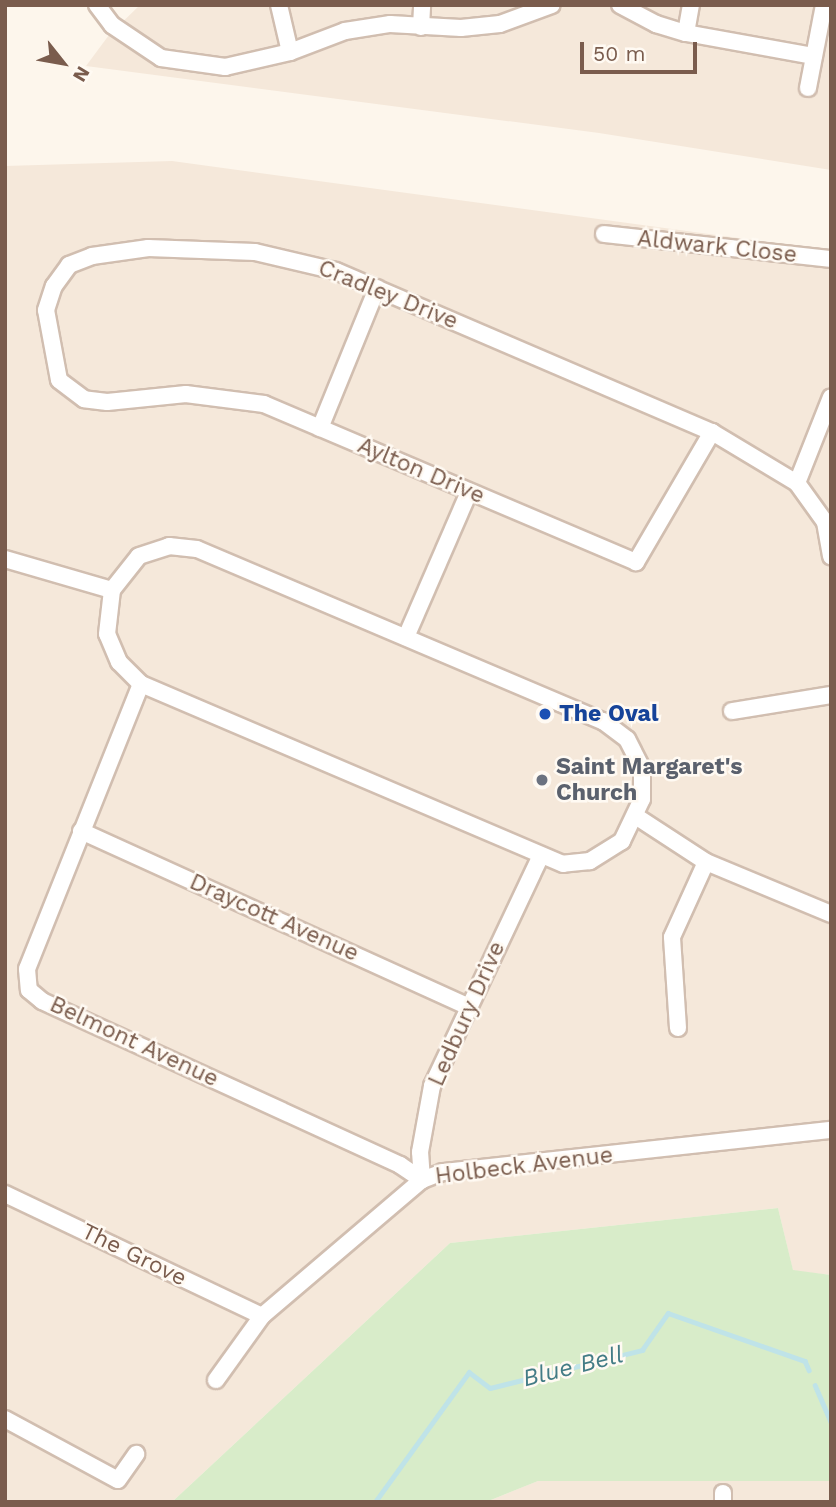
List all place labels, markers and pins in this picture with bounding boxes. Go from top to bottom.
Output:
place label: The Oval [559,700,658,728]
marker: The Oval [537,706,553,722]
place label: Saint Margaret's Church [556,753,743,807]
marker: Saint Margaret's Church [534,772,550,788]

